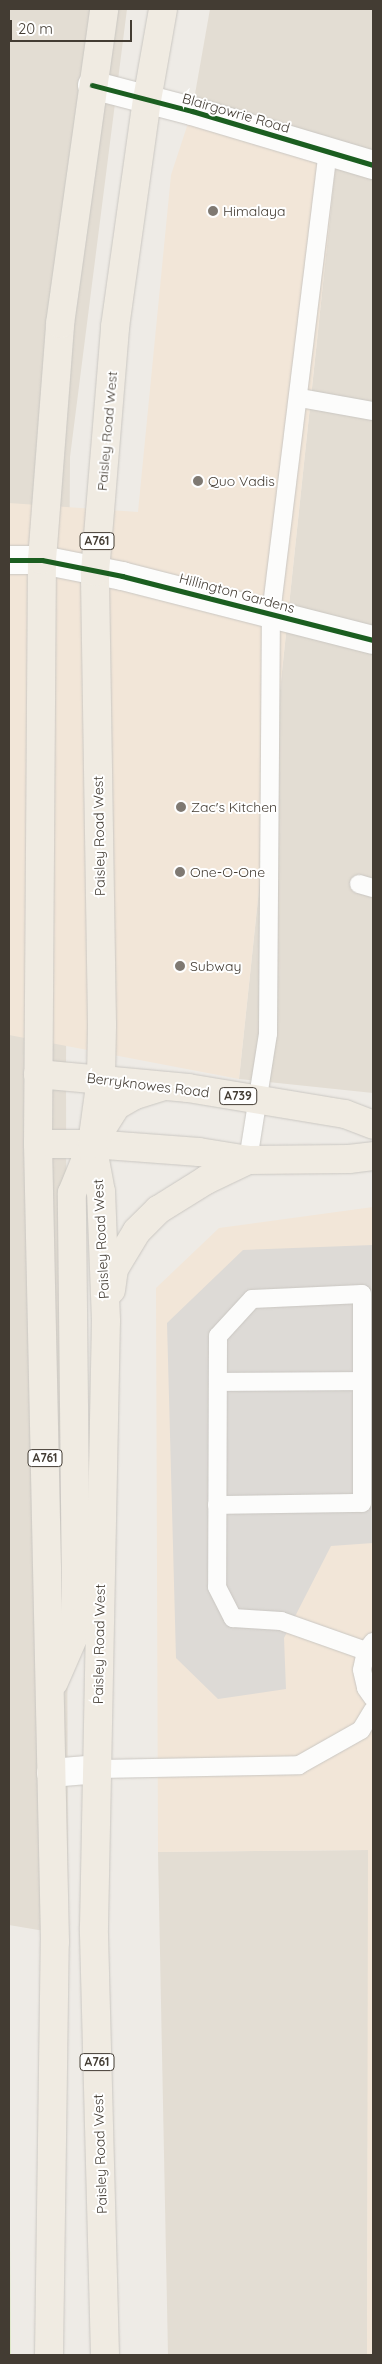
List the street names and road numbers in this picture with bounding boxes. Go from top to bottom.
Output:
street label: Blairgowrie Road [180,90,292,136]
street label: Paisley Road West [93,370,121,492]
road number: A761 [80,532,114,550]
street label: Hillington Gardens [177,569,297,617]
street label: Paisley Road West [90,776,108,896]
street label: Berryknowes Road [86,1069,210,1101]
road number: A739 [218,1086,258,1106]
street label: Paisley Road West [89,1179,113,1299]
road number: A761 [28,1449,62,1468]
street label: Paisley Road West [90,1584,108,1704]
road number: A761 [80,2052,114,2072]
street label: Paisley Road West [90,2094,110,2214]

